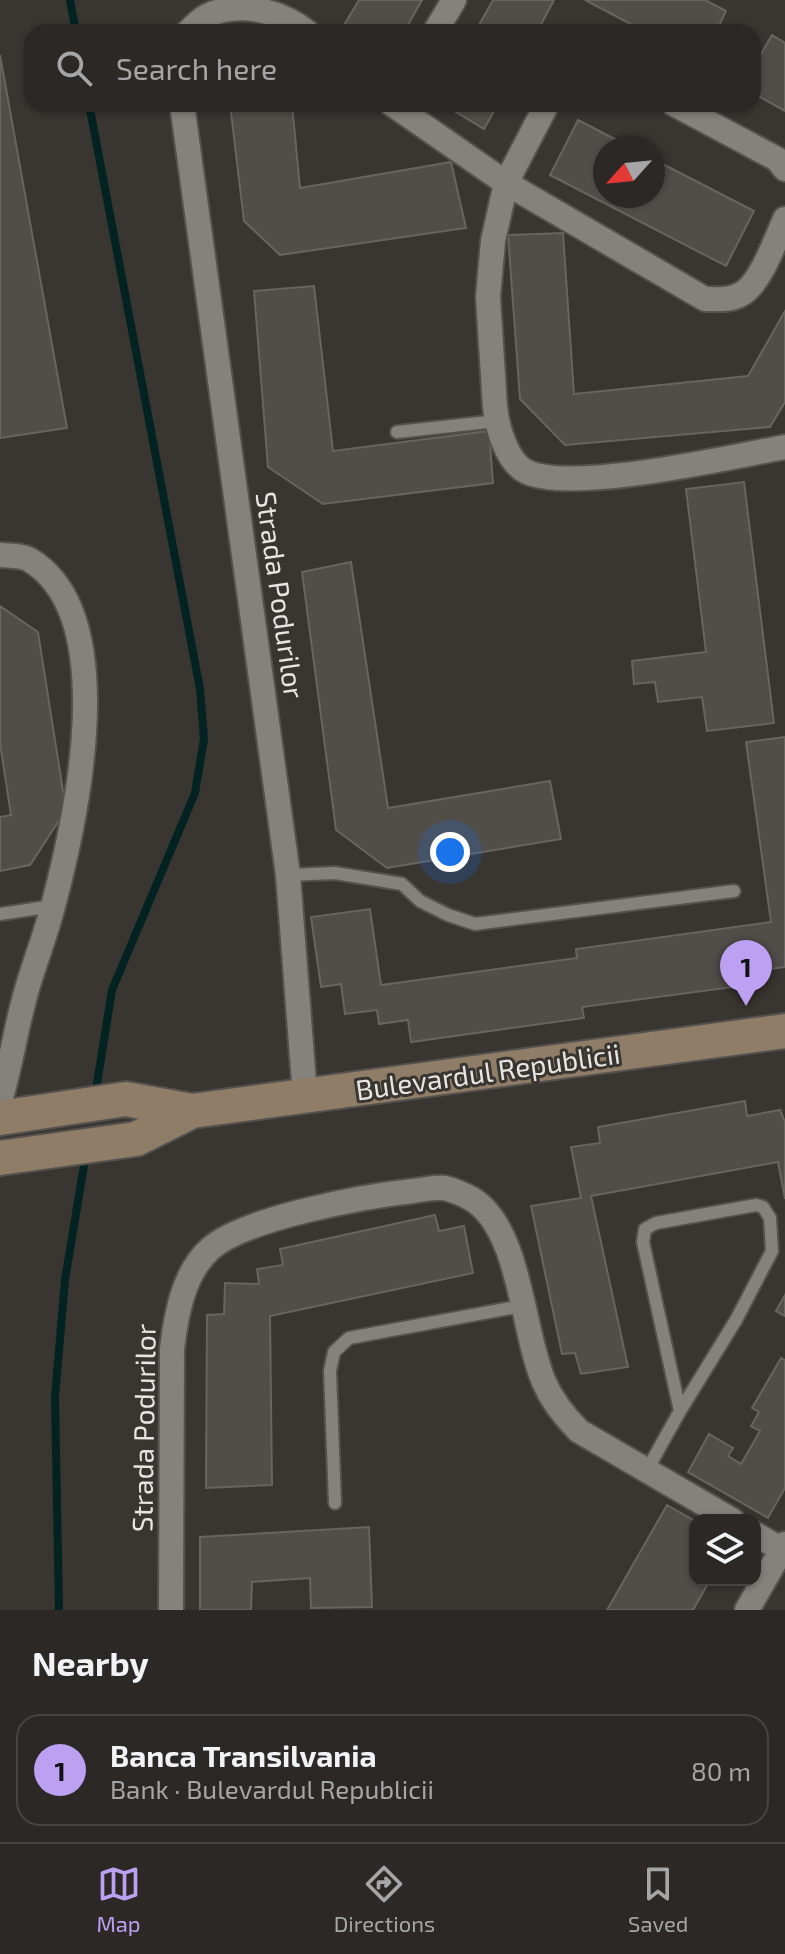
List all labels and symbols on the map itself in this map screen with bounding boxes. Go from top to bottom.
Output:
north arrow [593,136,665,208]
street label: Strada Podurilor [250,489,312,700]
your location [430,832,470,872]
pin: 1 [720,940,772,1006]
street label: Bulevardul Republicii [353,1036,622,1106]
street label: Strada Podurilor [124,1324,162,1532]

